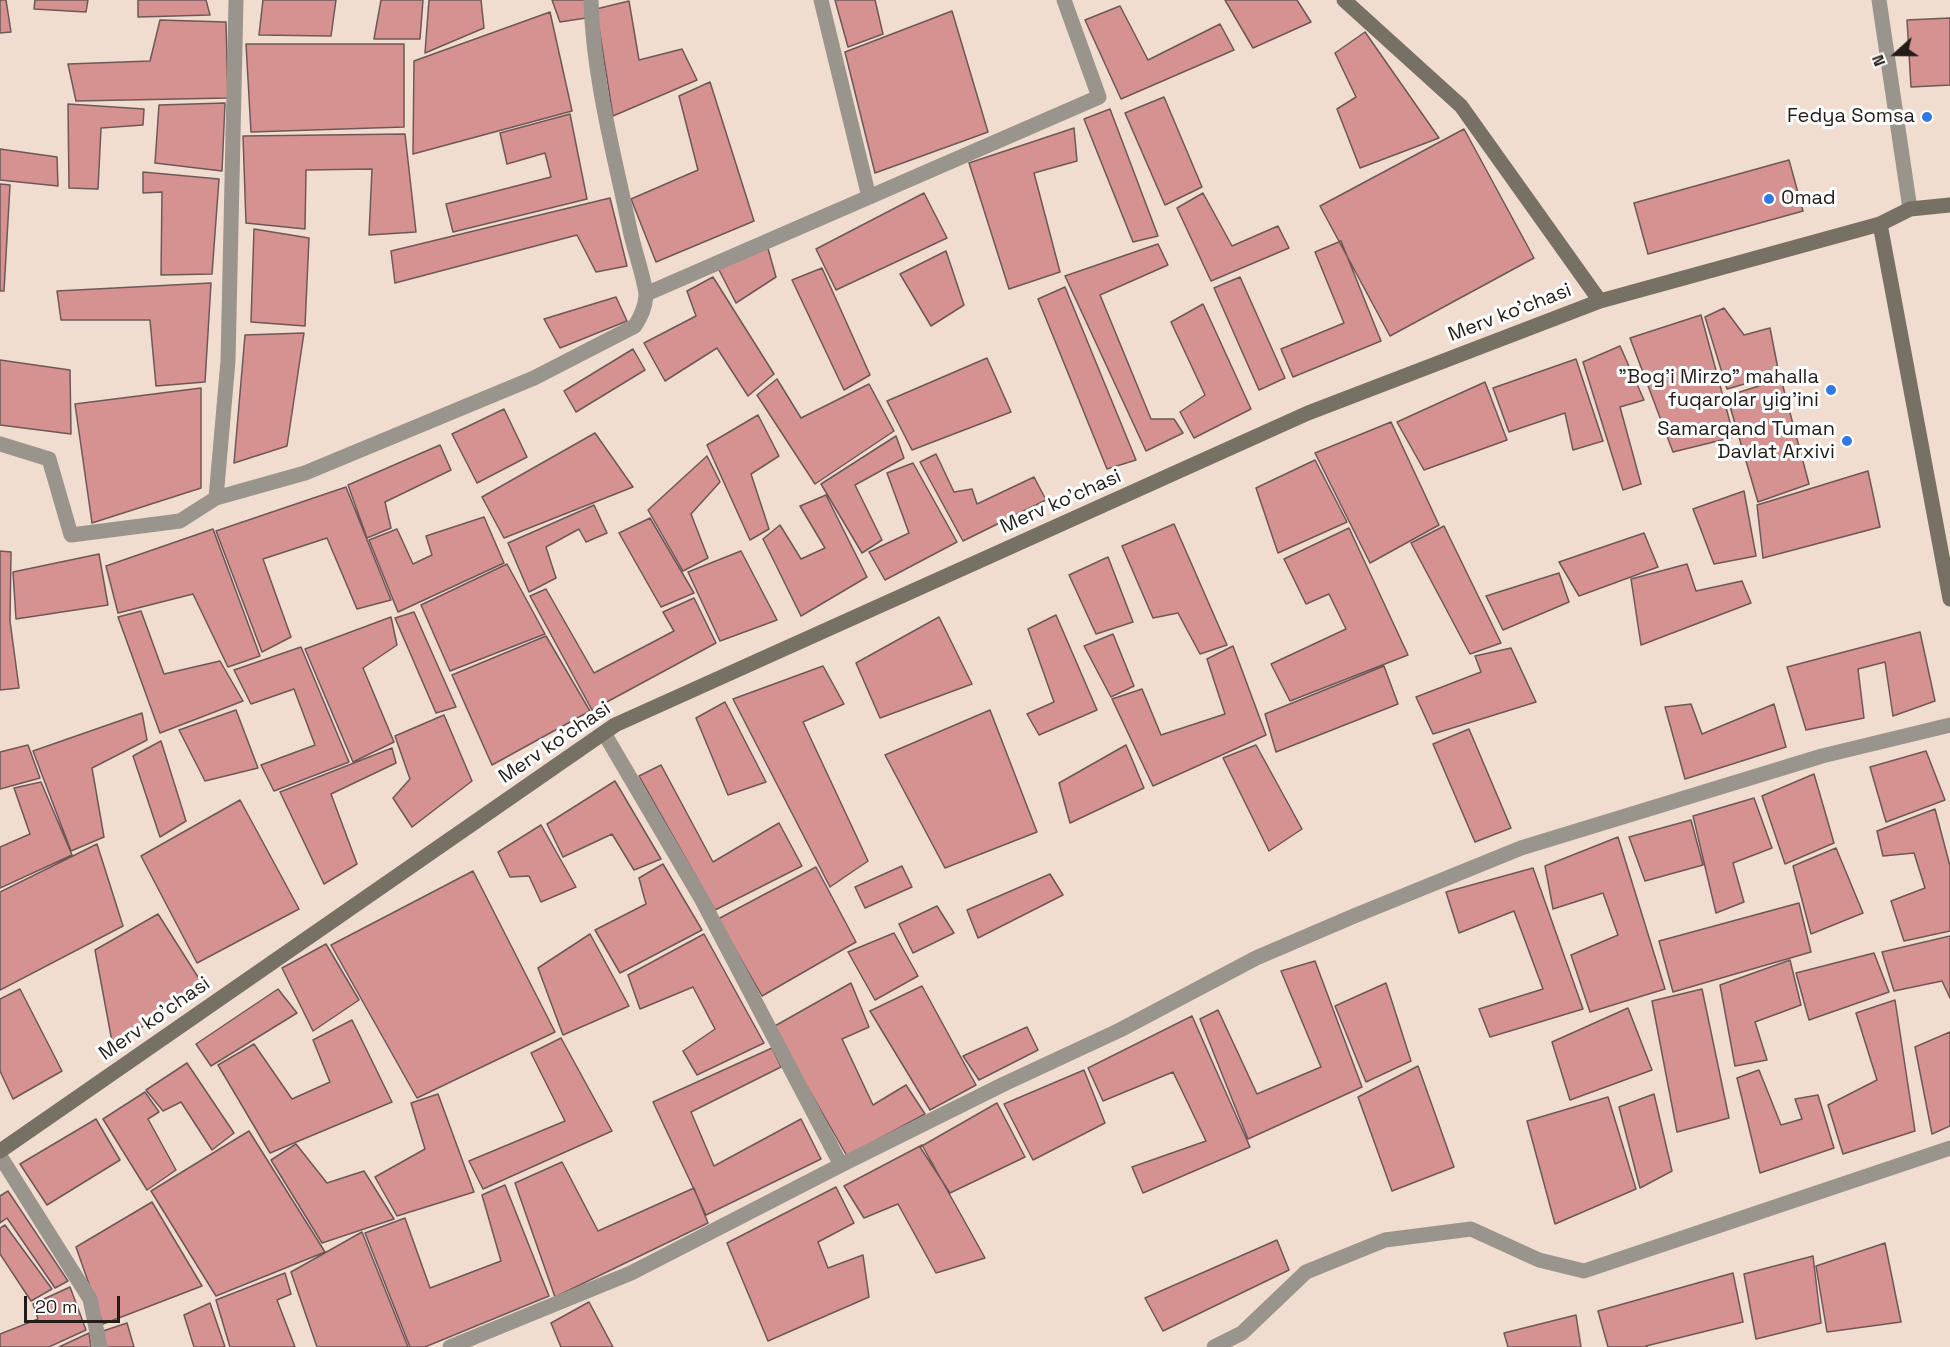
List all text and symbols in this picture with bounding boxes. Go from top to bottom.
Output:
north arrow [1866,24,1926,84]
text: N [1867,52,1890,69]
place label: Fedya Somsa [1787,105,1915,129]
marker: Fedya Somsa [1920,110,1934,124]
place label: Omad [1781,187,1836,211]
marker: Omad [1762,192,1776,206]
street label: Merv ko'chasi [1445,279,1575,347]
place label: "Bog'i Mirzo" mahalla fuqarolar yig'ini [1618,366,1819,413]
marker: "Bog'i Mirzo" mahalla fuqarolar yig'ini [1824,383,1838,397]
place label: Samarqand Tuman Davlat Arxivi [1657,418,1835,465]
marker: Samarqand Tuman Davlat Arxivi [1840,434,1854,448]
street label: Merv ko'chasi [997,465,1125,539]
street label: Merv ko'chasi [494,697,616,789]
street label: Merv ko'chasi [95,972,215,1066]
scale bar [27,1284,123,1322]
text: 20 m [35,1295,78,1318]

